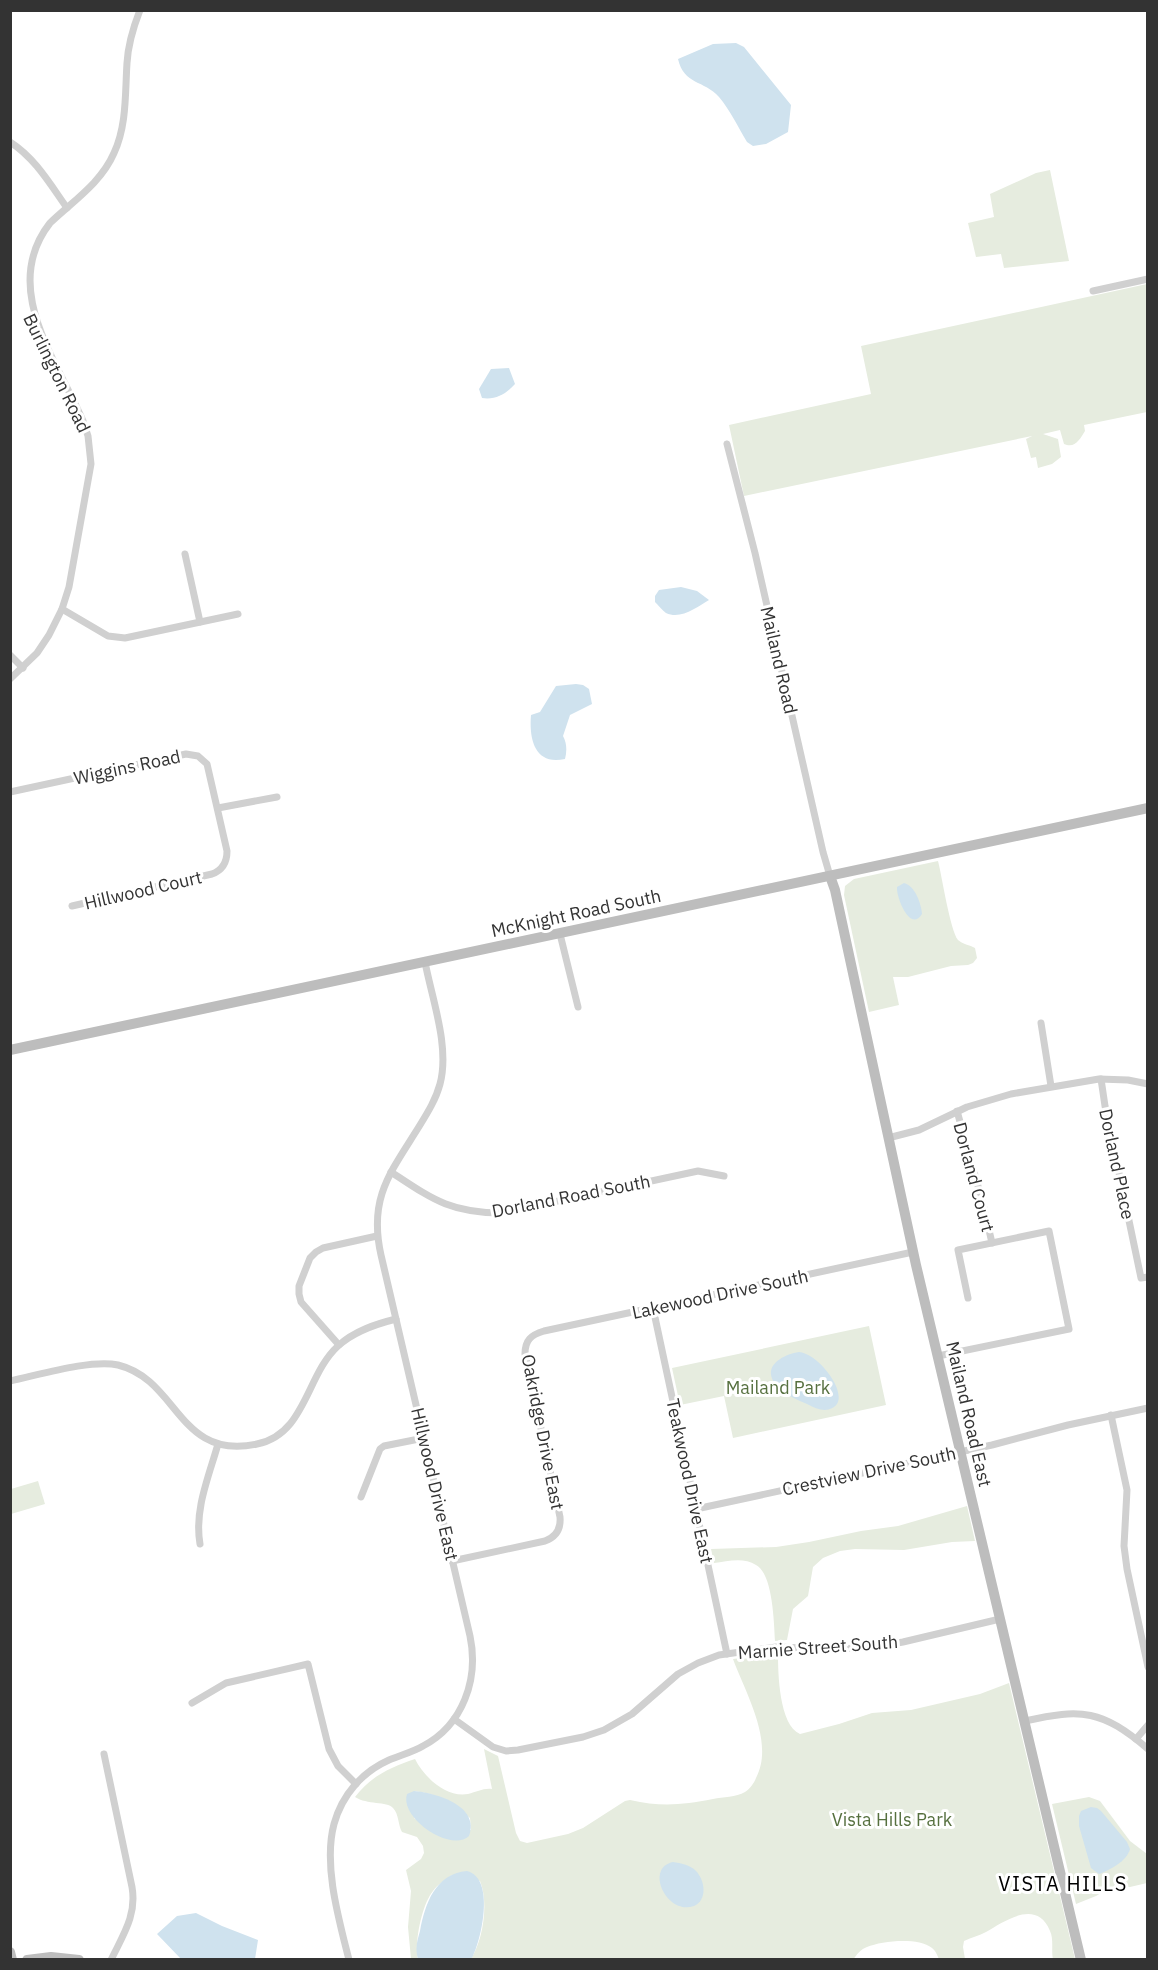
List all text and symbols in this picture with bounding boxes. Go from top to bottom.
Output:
street label: Burlington Road [18,310,96,436]
street label: Mailand Road [755,604,803,716]
street label: Wiggins Road [71,744,183,790]
street label: Hillwood Court [82,865,204,915]
street label: McKnight Road South [489,884,663,942]
street label: Dorland Place [1094,1107,1140,1221]
street label: Dorland Court [948,1120,1000,1234]
street label: Dorland Road South [490,1169,652,1223]
street label: Lakewood Drive South [630,1264,810,1324]
street label: Mailand Road East [941,1339,997,1489]
street label: Oakridge Drive East [517,1352,569,1512]
park label: Mailand Park [726,1376,831,1399]
street label: Teakwood Drive East [661,1397,719,1565]
street label: Hillwood Drive East [406,1405,464,1563]
street label: Crestview Drive South [780,1441,958,1501]
street label: Marnie Street South [737,1630,899,1664]
park label: Vista Hills Park [832,1808,953,1831]
district label: VISTA HILLS [998,1870,1128,1897]

